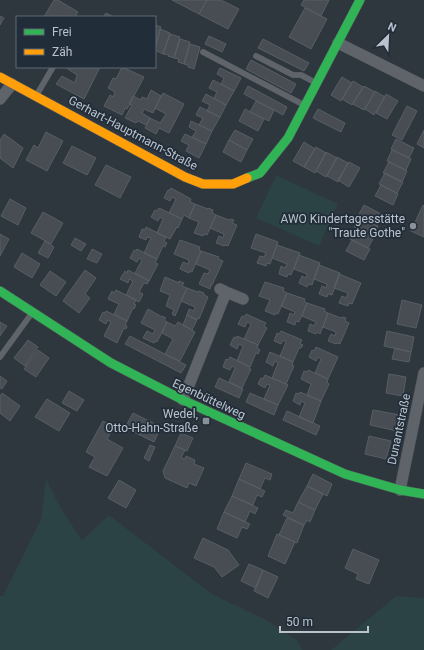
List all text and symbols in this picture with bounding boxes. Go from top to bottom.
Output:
legend [16,16,156,68]
north arrow [368,16,408,56]
text: N [386,20,398,35]
text: Frei [52,25,72,39]
text: Zäh [52,45,72,59]
street label: Gerhart-Hauptmann-Straße [66,93,200,173]
place label: AWO Kindertagesstätte "Traute Gothe" [281,212,405,240]
marker: AWO Kindertagesstätte "Traute Gothe" [408,221,418,231]
street label: Egenbüttelweg [170,376,248,422]
street label: Dunantstraße [385,392,413,466]
place label: Wedel, Otto-Hahn-Straße [105,407,198,435]
marker: Wedel, Otto-Hahn-Straße [201,416,211,426]
scale bar [280,608,368,634]
text: 50 m [286,615,313,629]

